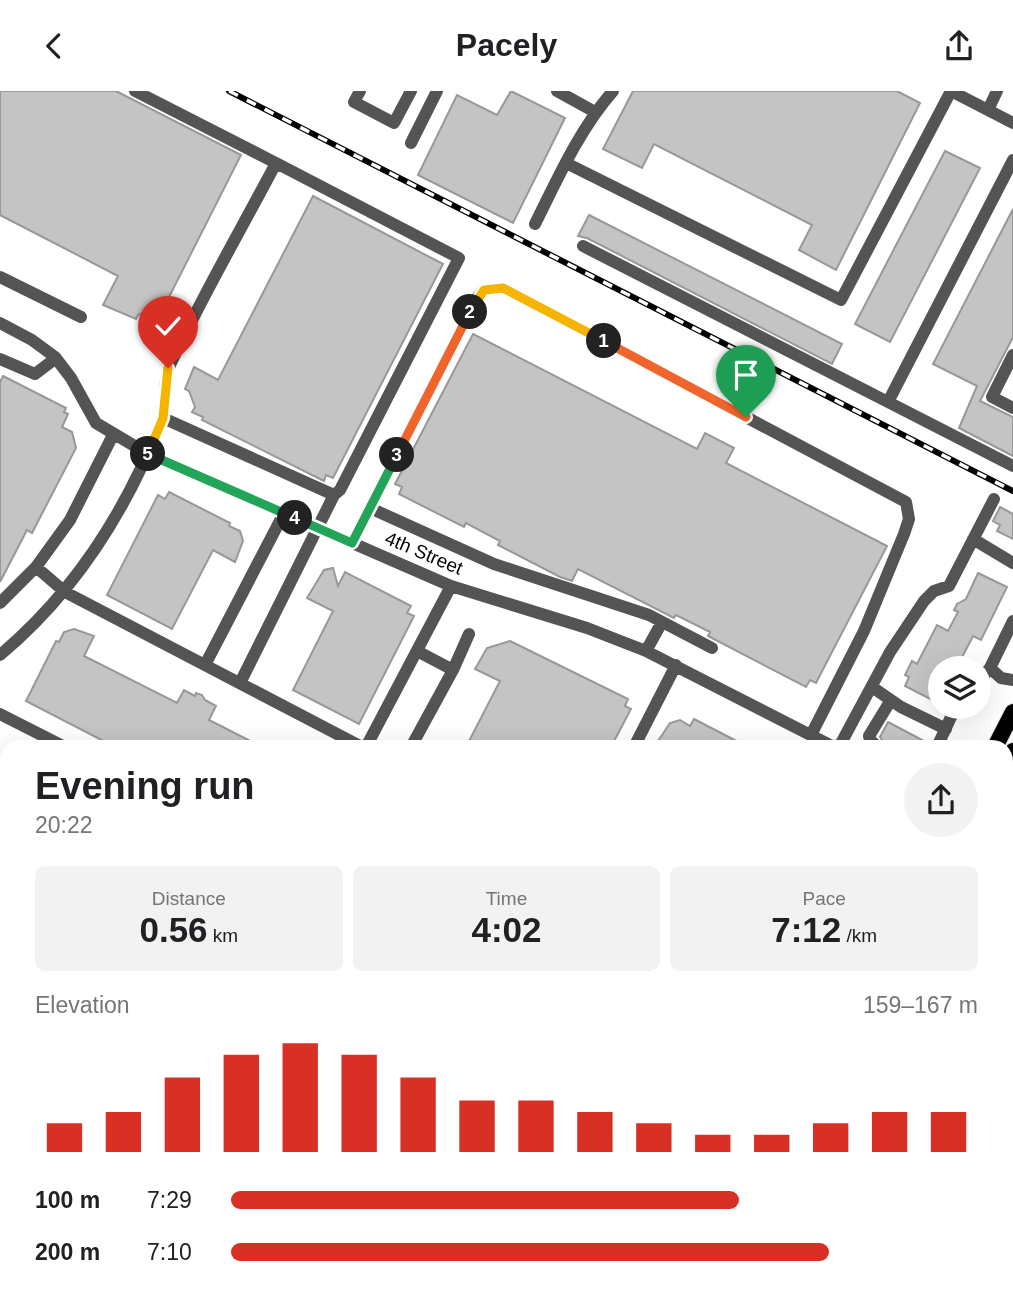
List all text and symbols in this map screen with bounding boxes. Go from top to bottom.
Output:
icon: back [35,27,73,65]
text: Pacely [456,27,557,63]
icon: share [940,27,978,65]
pin: 2 [452,295,488,329]
pin [138,296,198,368]
text: 2 [464,301,475,322]
icon: check [149,307,187,345]
pin: 1 [586,323,622,359]
text: 1 [598,330,609,351]
pin [716,345,776,417]
icon: arrive [727,356,765,394]
pin: 5 [130,437,166,471]
pin: 3 [380,437,414,473]
text: 5 [142,443,153,464]
text: 3 [391,444,402,465]
pin: 4 [278,501,312,535]
text: 4 [289,507,300,528]
street label: 4th Street [382,527,467,579]
map controls [928,656,991,719]
button: layers [928,656,991,719]
button: share [904,763,978,837]
text: Evening run [35,765,255,807]
text: 20:22 [35,812,93,838]
text: Distance [152,888,226,909]
text: Time [486,888,527,909]
text: Pace [803,888,846,909]
text: 0.56 [139,910,208,949]
text: 4:02 [471,910,542,949]
text: 7:12 [771,910,841,949]
text: km [208,925,238,946]
text: /km [841,925,877,946]
text: Elevation [35,992,130,1018]
text: 159–167 m [863,992,978,1018]
text: 100 m [35,1187,100,1213]
text: 7:29 [147,1187,192,1213]
text: 200 m [35,1239,100,1265]
text: 7:10 [147,1239,192,1265]

